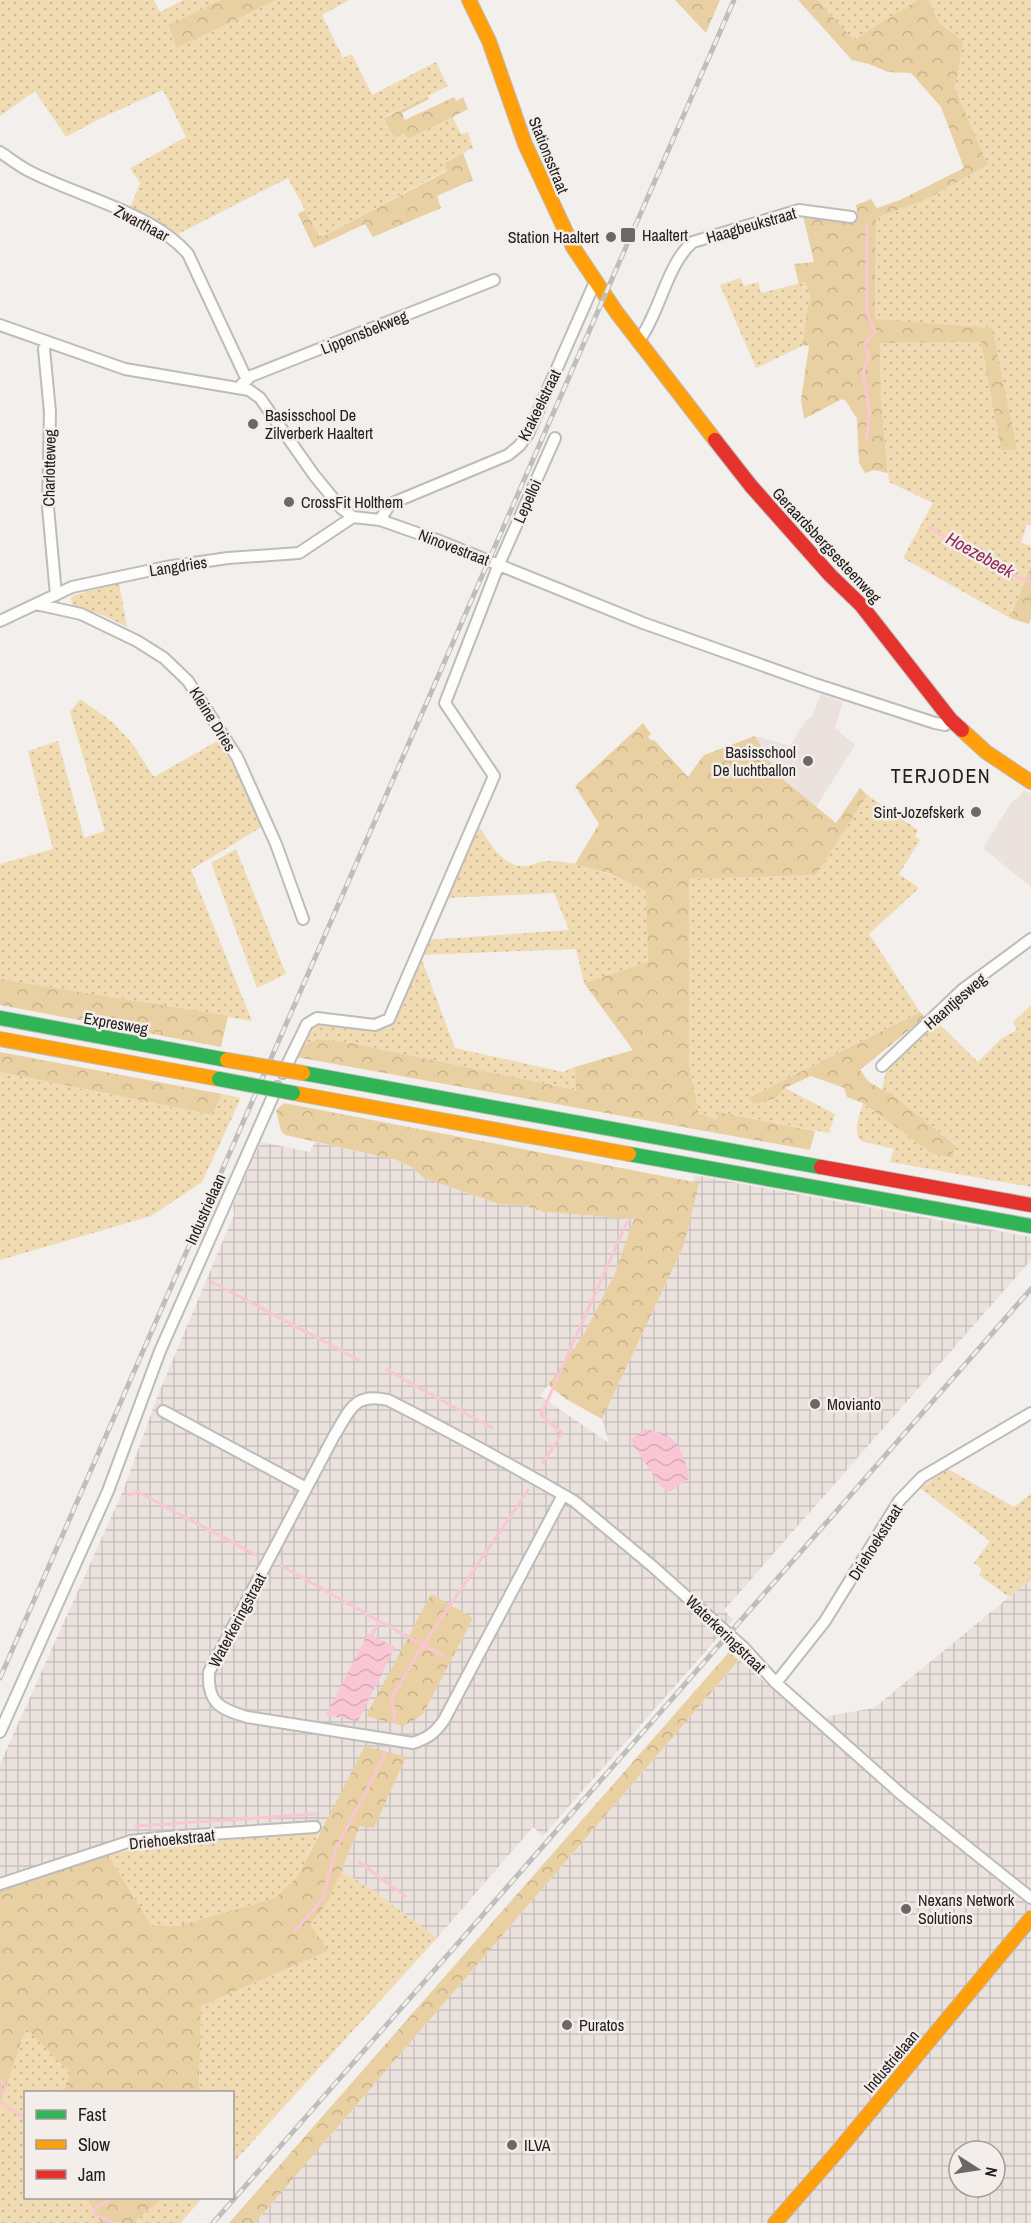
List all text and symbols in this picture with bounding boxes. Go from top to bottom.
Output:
street label: Stationsstraat [524,113,574,197]
street label: Zwarthaar [111,199,174,247]
street label: Haagbeukstraat [703,202,799,248]
place label: Haaltert [642,224,688,246]
place label: Station Haaltert [508,226,599,248]
marker: Haaltert [619,226,637,244]
marker: Station Haaltert [604,230,618,244]
street label: Lippensbekweg [317,304,411,359]
street label: Krakeelstraat [512,365,566,445]
place label: Basisschool De Zilverberk Haaltert [265,404,373,444]
marker: Basisschool De Zilverberk Haaltert [246,417,260,431]
street label: Charlotteweg [37,428,61,507]
street label: Lepelloi [508,476,546,526]
street label: Geraardsbergsesteenweg [767,482,887,608]
place label: CrossFit Holthem [301,491,403,513]
marker: CrossFit Holthem [282,495,296,509]
street label: Ninovestraat [415,523,493,571]
water label: Hoezebeek [942,526,1019,584]
street label: Langdries [147,551,209,581]
street label: Kleine Dries [185,683,241,755]
place label: Basisschool De luchtballon [713,741,796,781]
marker: Basisschool De luchtballon [801,754,815,768]
district label: TERJODEN [891,762,991,789]
place label: Sint-Jozefskerk [874,801,964,823]
marker: Sint-Jozefskerk [969,805,983,819]
street label: Haantjesweg [919,967,991,1034]
street label: Expresweg [82,1007,151,1040]
street label: Industrielaan [180,1170,230,1248]
place label: Movianto [827,1393,881,1415]
marker: Movianto [808,1397,822,1411]
street label: Driehoekstraat [843,1499,907,1584]
street label: Waterkeringstraat [203,1569,271,1671]
street label: Waterkeringstraat [681,1590,771,1678]
street label: Driehoekstraat [128,1824,216,1854]
place label: Nexans Network Solutions [918,1889,1015,1929]
marker: Nexans Network Solutions [899,1902,913,1916]
place label: Puratos [579,2014,624,2036]
marker: Puratos [560,2018,574,2032]
street label: Industrielaan [858,2025,924,2097]
legend [24,2091,234,2199]
text: Fast [78,2102,106,2127]
text: Slow [78,2132,110,2157]
place label: ILVA [524,2134,551,2156]
marker: ILVA [505,2138,519,2152]
north arrow [947,2139,1007,2199]
text: Jam [78,2162,106,2187]
text: N [980,2165,1003,2179]

